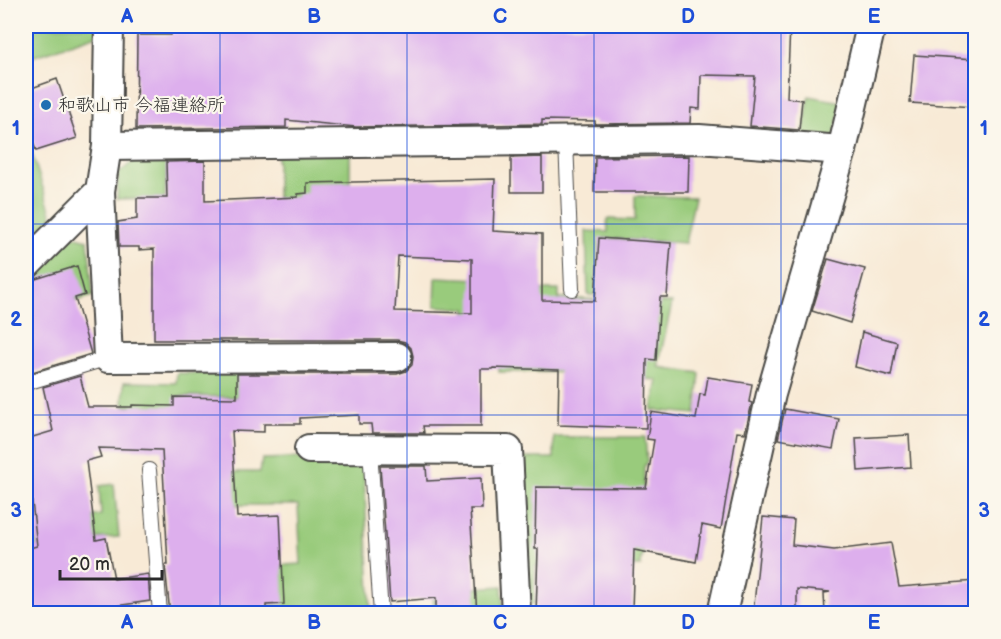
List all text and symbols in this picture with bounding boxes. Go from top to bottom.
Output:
text: A [120,5,134,29]
text: B [307,5,321,29]
text: C [493,5,507,29]
text: D [681,5,695,29]
text: E [868,5,881,29]
place label: 和歌山市 今福連絡所 [58,95,225,116]
marker: 和歌山市 今福連絡所 [39,98,53,112]
text: 1 [12,117,20,141]
text: 1 [980,117,988,141]
text: 2 [10,308,22,332]
text: 2 [978,308,990,332]
text: 3 [10,499,22,523]
text: 3 [978,499,990,523]
scale bar [60,543,162,581]
text: 20 m [69,554,110,575]
text: A [120,611,134,635]
text: B [307,611,321,635]
text: C [493,611,507,635]
text: D [681,611,695,635]
text: E [868,611,881,635]

